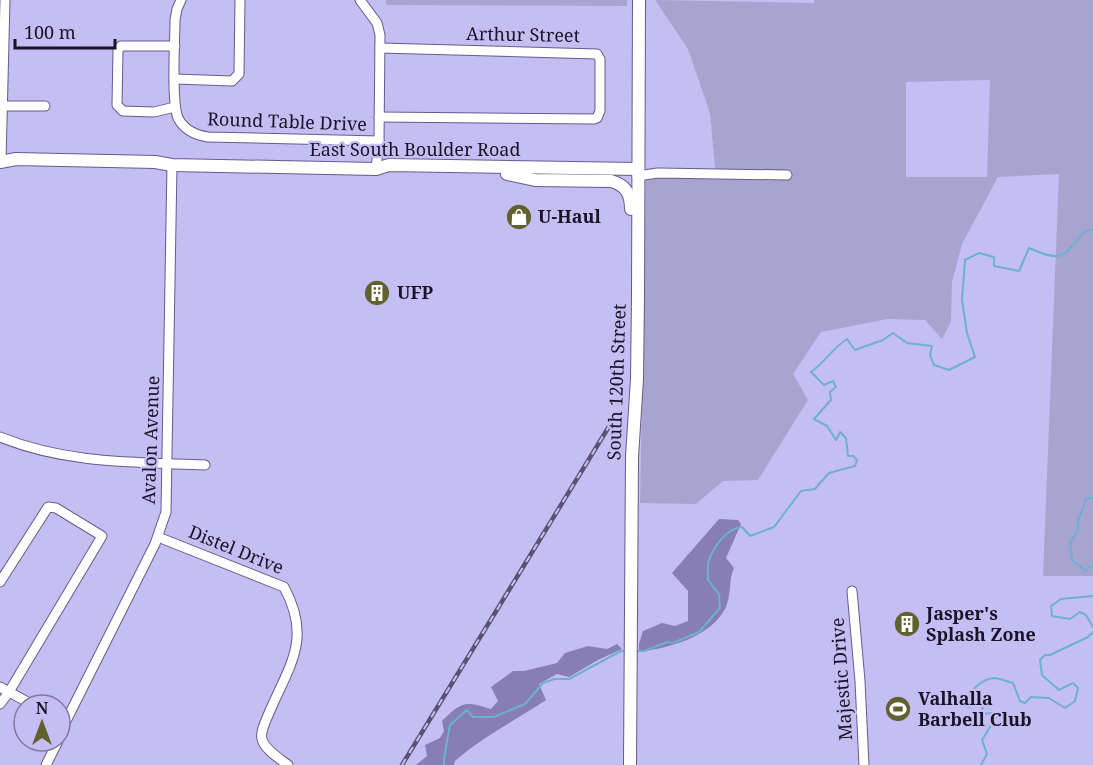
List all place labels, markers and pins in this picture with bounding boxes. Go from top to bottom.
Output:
shop icon: U-Haul [504,202,534,232]
place label: U-Haul [538,204,602,228]
building icon: UFP [362,278,392,308]
place label: UFP [397,280,434,304]
place label: Jasper's Splash Zone [925,601,1036,646]
building icon: Jasper's Splash Zone [892,609,922,639]
place label: Valhalla Barbell Club [918,686,1032,731]
sports icon: Valhalla Barbell Club [883,694,913,724]

